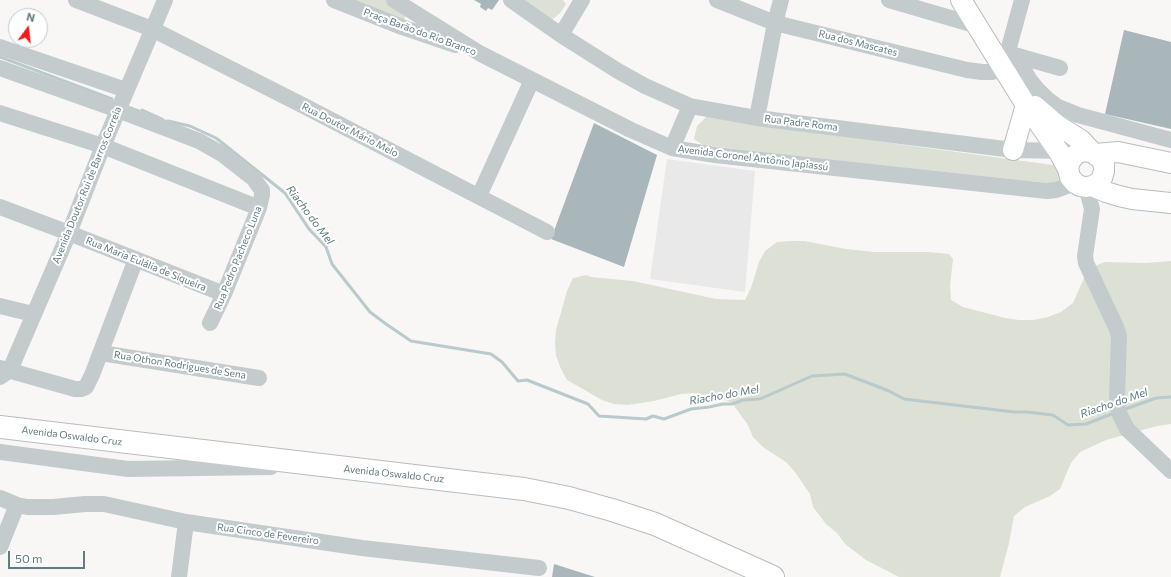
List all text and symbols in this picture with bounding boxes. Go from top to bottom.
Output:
street label: Praça Barão do Rio Branco [362,6,478,58]
north arrow [8,8,48,48]
text: N [25,10,37,24]
street label: Rua dos Mascates [817,27,899,59]
street label: Rua Doutor Mário Melo [300,100,400,160]
street label: Avenida Doutor Rui de Barros Correia [50,105,124,265]
street label: Rua Padre Roma [764,113,838,133]
street label: Avenida Coronel Antônio Japiassú [677,143,829,173]
water label: Riacho do Mel [284,183,336,247]
street label: Rua Pedro Pacheco Luna [212,204,264,312]
street label: Rua Maria Eulália de Siqueira [84,234,208,294]
street label: Rua Othon Rodrigues de Sena [113,349,247,381]
water label: Riacho do Mel [688,382,760,408]
water label: Riacho do Mel [1079,385,1149,421]
street label: Avenida Oswaldo Cruz [21,424,123,448]
street label: Avenida Oswaldo Cruz [343,463,445,485]
street label: Rua Cinco de Fevereiro [216,521,320,547]
scale bar [10,543,87,569]
text: 50 m [15,551,43,565]

